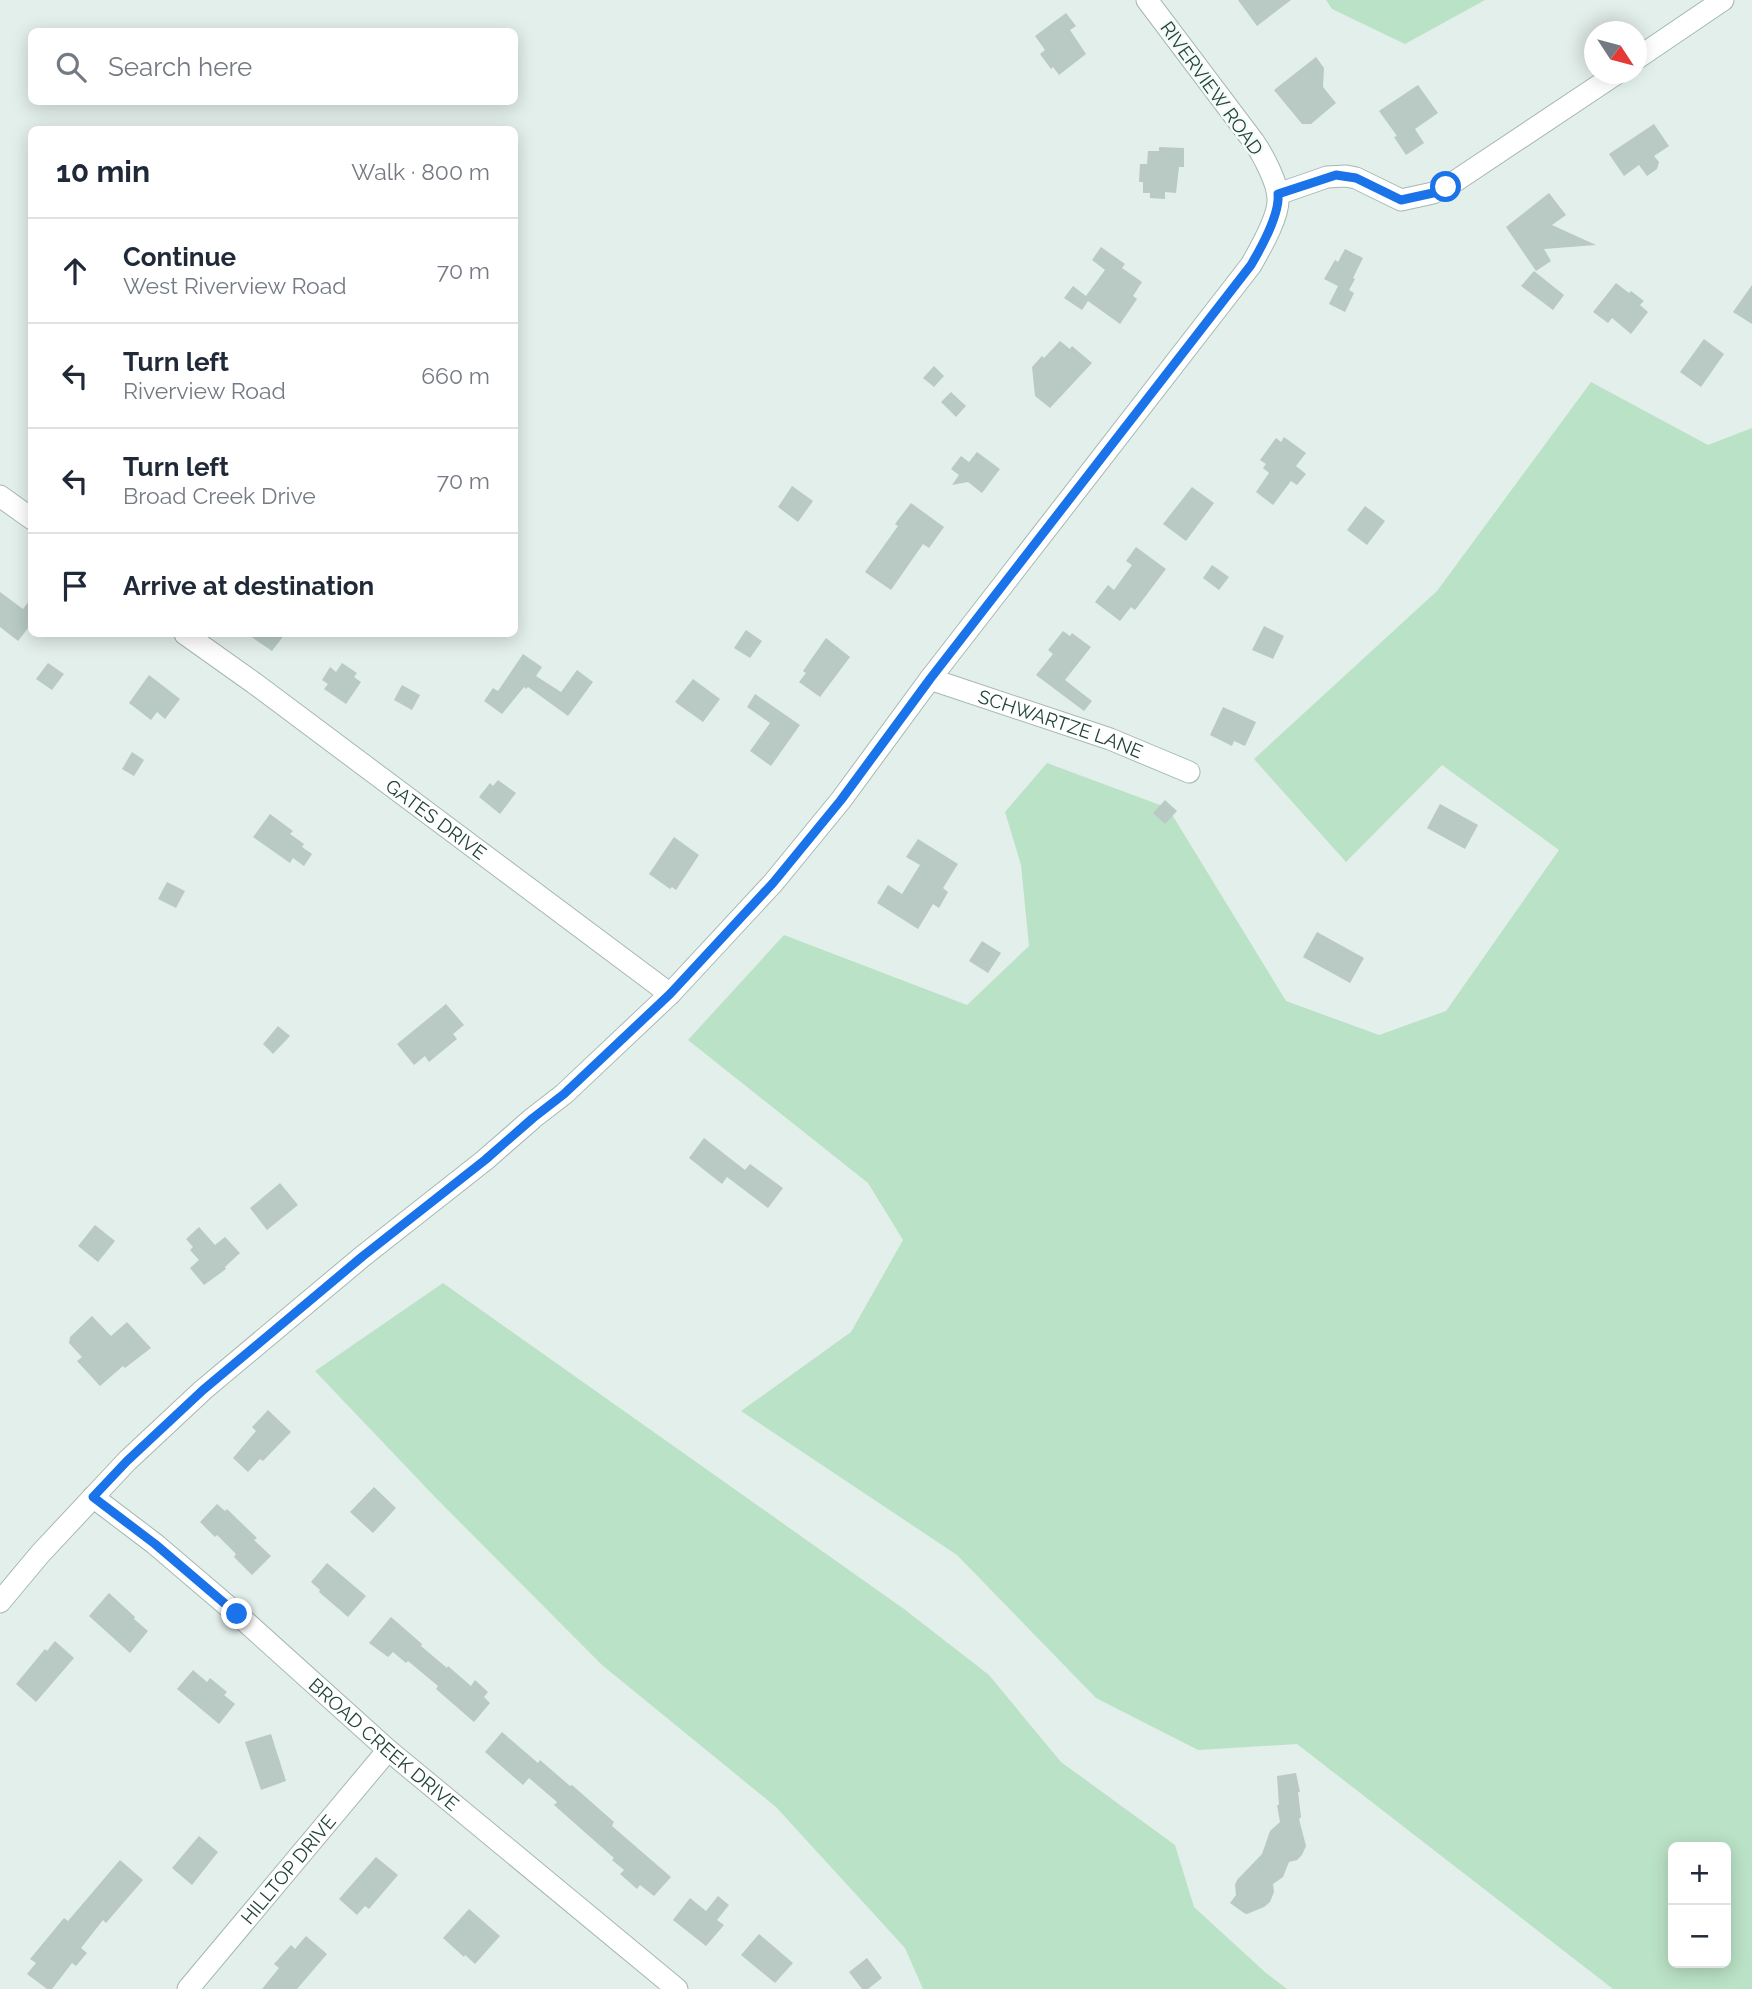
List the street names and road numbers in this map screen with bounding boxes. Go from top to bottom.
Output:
street label: RIVERVIEW ROAD [1156,17,1268,159]
street label: SCHWARTZE LANE [976,685,1146,762]
street label: GATES DRIVE [382,774,491,864]
street label: BROAD CREEK DRIVE [305,1673,463,1815]
street label: HILLTOP DRIVE [236,1810,340,1928]

